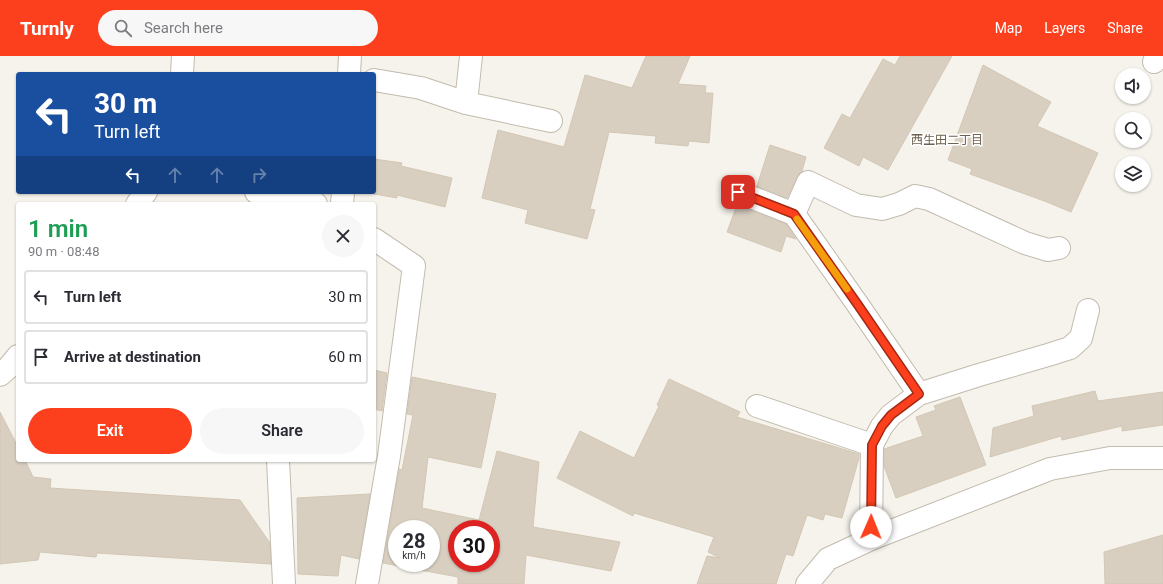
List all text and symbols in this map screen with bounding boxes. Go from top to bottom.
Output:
search box [98,10,378,46]
text: Turnly [20,17,74,40]
icon: search [112,17,134,39]
text: Search here [144,19,223,37]
text: Map [995,20,1022,36]
text: Layers [1044,20,1085,36]
text: Share [1107,20,1143,36]
map controls [1115,68,1151,192]
button: sound [1115,68,1151,104]
text: 30 m [94,87,157,120]
icon: left [28,88,80,140]
button: search [1115,112,1151,148]
text: Turn left [94,121,160,142]
district label: 西生田二丁目 [911,133,983,147]
button: layers [1115,156,1151,192]
icon: left [122,164,144,186]
icon: ahead [164,164,186,186]
icon: ahead [206,164,228,186]
icon: right [248,164,270,186]
pin [721,175,755,209]
icon: arrive [727,181,749,203]
text: 1 min [28,215,88,243]
button: close [322,215,364,257]
text: 90 m · 08:48 [28,244,99,259]
icon: left [30,286,52,308]
text: Turn left [64,288,121,306]
text: 30 m [328,288,362,306]
icon: arrive [30,346,52,368]
text: Arrive at destination [64,348,201,366]
text: 60 m [328,348,362,366]
button: Exit [28,408,192,454]
button: Share [200,408,364,454]
position arrow [850,506,892,548]
speed limit sign: 30 [448,520,500,572]
text: 28 [403,529,425,553]
text: km/h [402,550,426,561]

